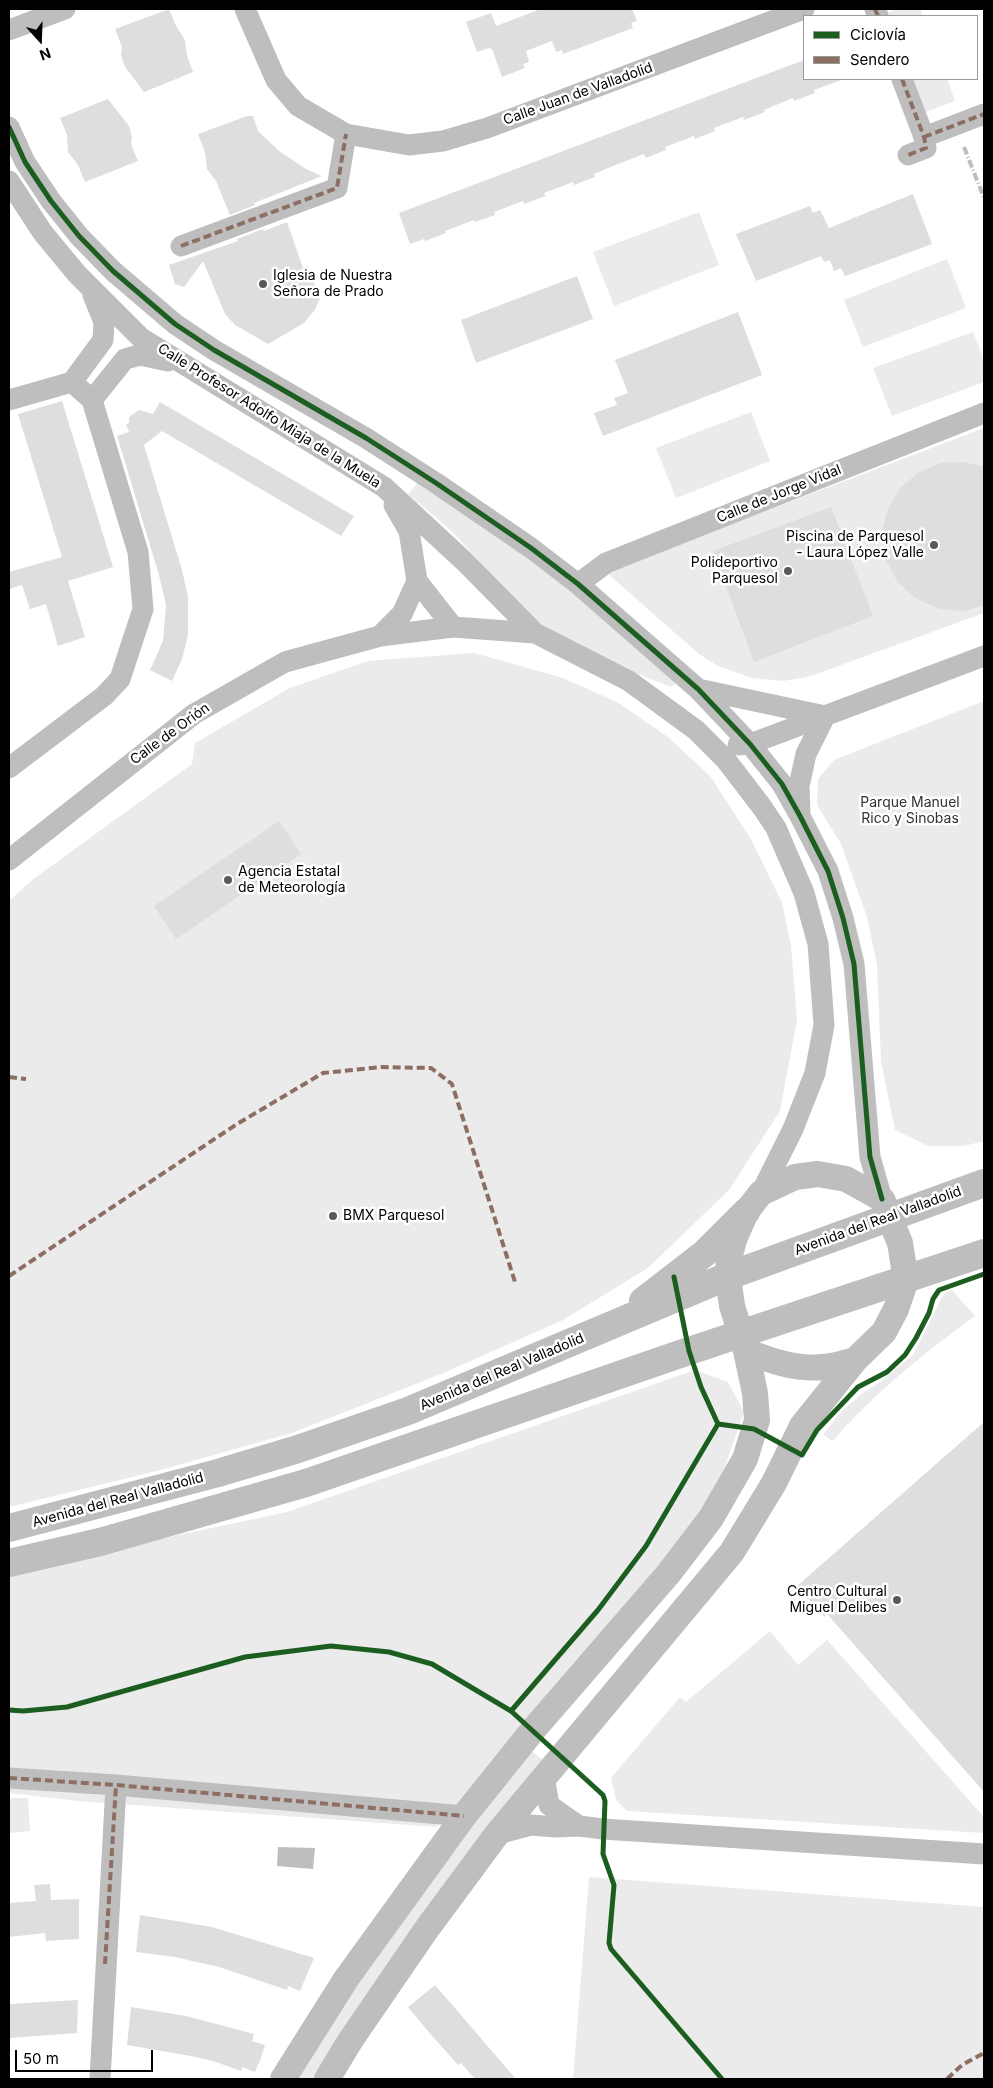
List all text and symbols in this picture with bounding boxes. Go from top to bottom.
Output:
north arrow [15,15,65,65]
legend [803,15,978,80]
text: Ciclovía [850,25,906,44]
text: N [37,45,53,64]
text: Sendero [850,50,910,69]
street label: Calle Juan de Valladolid [501,59,655,129]
place label: Iglesia de Nuestra Señora de Prado [273,268,392,300]
marker: Iglesia de Nuestra Señora de Prado [257,278,269,290]
street label: Calle Profesor Adolfo Miaja de la Muela [154,340,384,492]
street label: Calle de Jorge Vidal [714,461,844,527]
place label: Piscina de Parquesol - Laura López Valle [786,529,924,562]
marker: Piscina de Parquesol - Laura López Valle [928,539,940,551]
place label: Polideportivo Parquesol [691,555,778,588]
marker: Polideportivo Parquesol [782,565,794,577]
street label: Calle de Orión [127,700,213,768]
park label: Parque Manuel Rico y Sinobas [860,795,960,828]
place label: Agencia Estatal de Meteorología [238,864,346,896]
marker: Agencia Estatal de Meteorología [222,874,234,886]
street label: Avenida del Real Valladolid [792,1183,964,1259]
place label: BMX Parquesol [343,1208,444,1224]
marker: BMX Parquesol [327,1210,339,1222]
street label: Avenida del Real Valladolid [417,1330,587,1414]
street label: Avenida del Real Valladolid [31,1469,205,1531]
place label: Centro Cultural Miguel Delibes [787,1584,887,1616]
marker: Centro Cultural Miguel Delibes [891,1594,903,1606]
scale bar [18,2040,155,2072]
text: 50 m [23,2049,59,2068]

